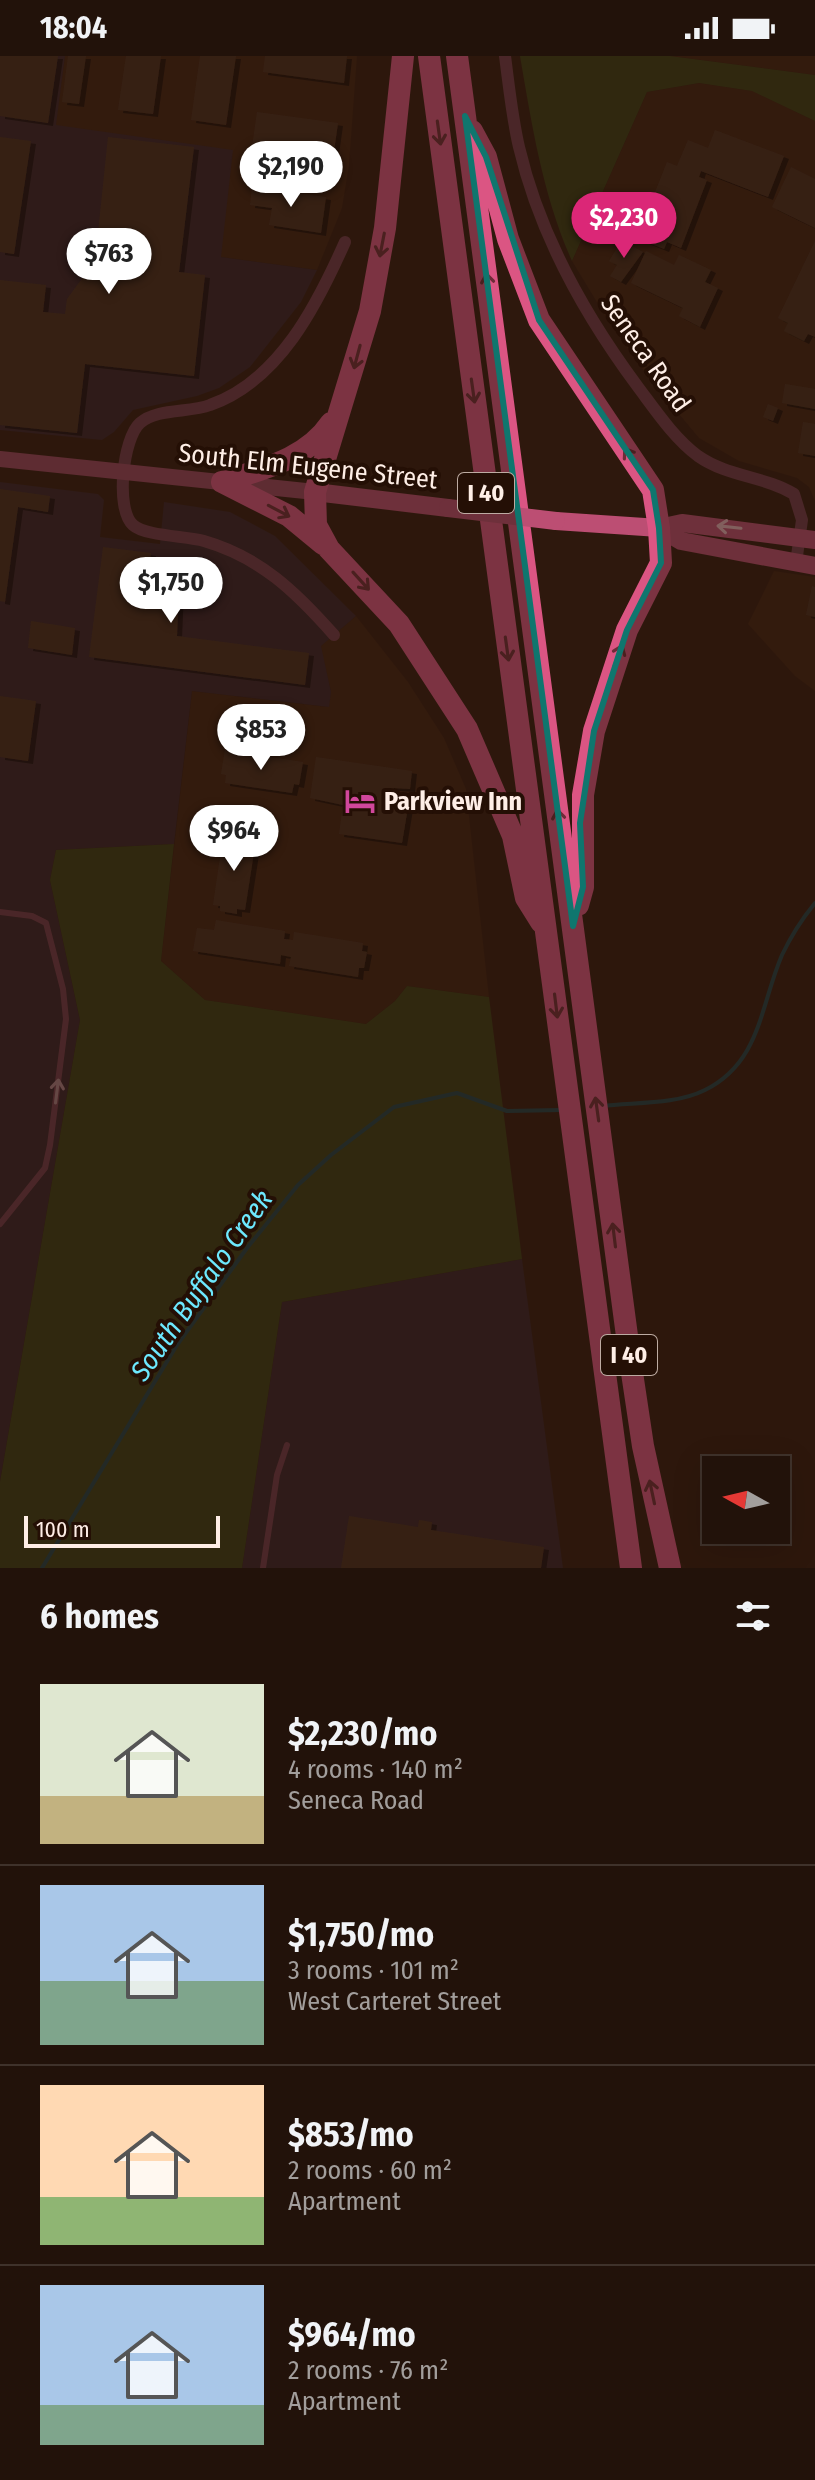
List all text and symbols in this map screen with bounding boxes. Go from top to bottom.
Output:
text: 18:04 [40,10,107,46]
one-way arrow [432,120,447,145]
pin: $2,190 [226,141,356,209]
text: $2,190 [258,151,324,182]
pin: $2,230 [559,192,689,260]
text: $2,230 [589,202,659,233]
pin: $763 [62,228,156,296]
one-way arrow [374,231,389,257]
text: $763 [85,238,133,269]
one-way arrow [480,273,495,299]
street label: Seneca Road [594,289,697,418]
one-way arrow [349,343,364,369]
one-way arrow [466,378,481,403]
street label: South Elm Eugene Street [177,437,439,496]
one-way arrow [623,447,639,469]
road number: I 40 [458,473,514,513]
one-way arrow [266,504,290,520]
one-way arrow [716,520,743,535]
pin: $1,750 [106,557,236,625]
text: $1,750 [138,567,204,598]
one-way arrow [352,571,371,591]
one-way arrow [500,635,515,662]
one-way arrow [612,644,626,669]
pin: $853 [214,704,308,772]
text: $853 [235,714,287,745]
hotel icon: Parkview Inn [343,784,377,818]
place label: Parkview Inn [384,786,522,817]
pin: $964 [187,805,281,873]
one-way arrow [551,809,566,834]
text: $964 [208,815,260,846]
one-way arrow [548,992,563,1019]
one-way arrow [50,1079,65,1104]
one-way arrow [589,1097,604,1122]
water label: South Buffalo Creek [123,1184,280,1388]
one-way arrow [606,1223,621,1248]
road number: I 40 [601,1335,657,1375]
north arrow [702,1456,790,1544]
map controls [702,1456,790,1544]
one-way arrow [644,1480,659,1505]
scale bar [24,1512,220,1548]
text: 100 m [36,1516,90,1543]
icon: filters [731,1594,775,1638]
text: 6 homes [40,1596,159,1637]
text: $2,230/mo [288,1713,437,1754]
icon: home [104,1716,200,1812]
text: 4 rooms · 140 m² [288,1754,463,1785]
text: Seneca Road [288,1785,424,1816]
text: $1,750/mo [288,1914,434,1955]
icon: home [104,1917,200,2013]
text: 3 rooms · 101 m² [288,1955,459,1986]
text: West Carteret Street [288,1986,501,2017]
text: $853/mo [288,2114,414,2155]
icon: home [104,2117,200,2213]
text: 2 rooms · 60 m² [288,2155,452,2186]
text: Apartment [288,2186,401,2217]
text: $964/mo [288,2314,416,2355]
icon: home [104,2317,200,2413]
text: 2 rooms · 76 m² [288,2355,448,2386]
text: Apartment [288,2386,401,2417]

